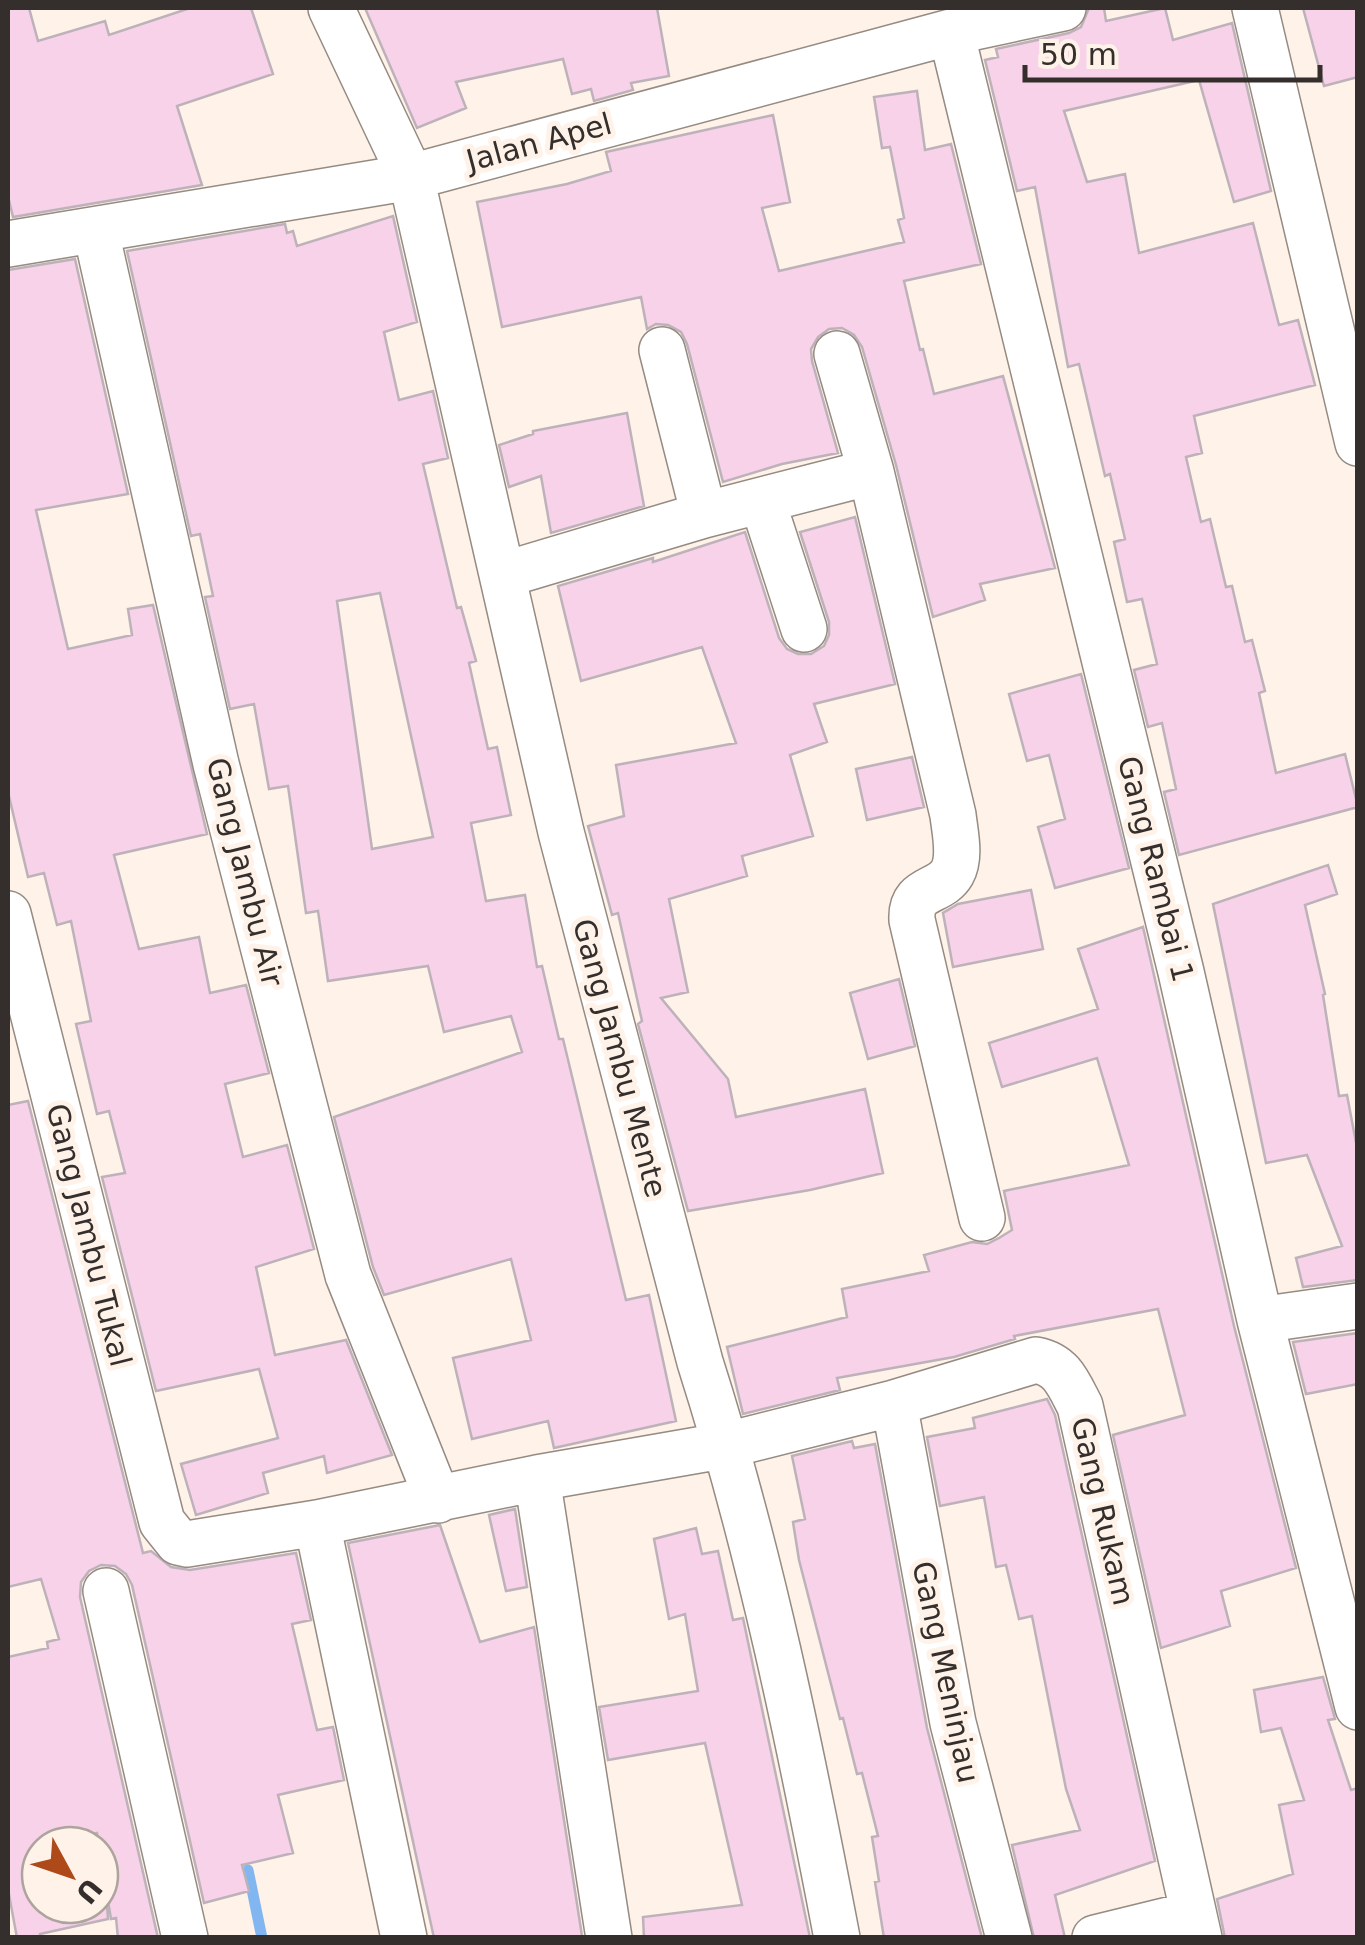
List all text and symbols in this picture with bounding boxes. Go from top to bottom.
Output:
scale bar [1025,20,1320,82]
text: 50 m [1040,37,1117,72]
street label: Jalan Apel [461,106,615,179]
street label: Gang Rambai 1 [1111,753,1201,985]
street label: Gang Jambu Air [200,754,291,991]
street label: Gang Jambu Mente [566,915,674,1201]
street label: Gang Jambu Tukal [39,1100,139,1370]
street label: Gang Rukam [1064,1413,1142,1609]
street label: Gang Meninjau [905,1558,987,1786]
north arrow [20,1825,120,1925]
text: U [69,1871,109,1910]

